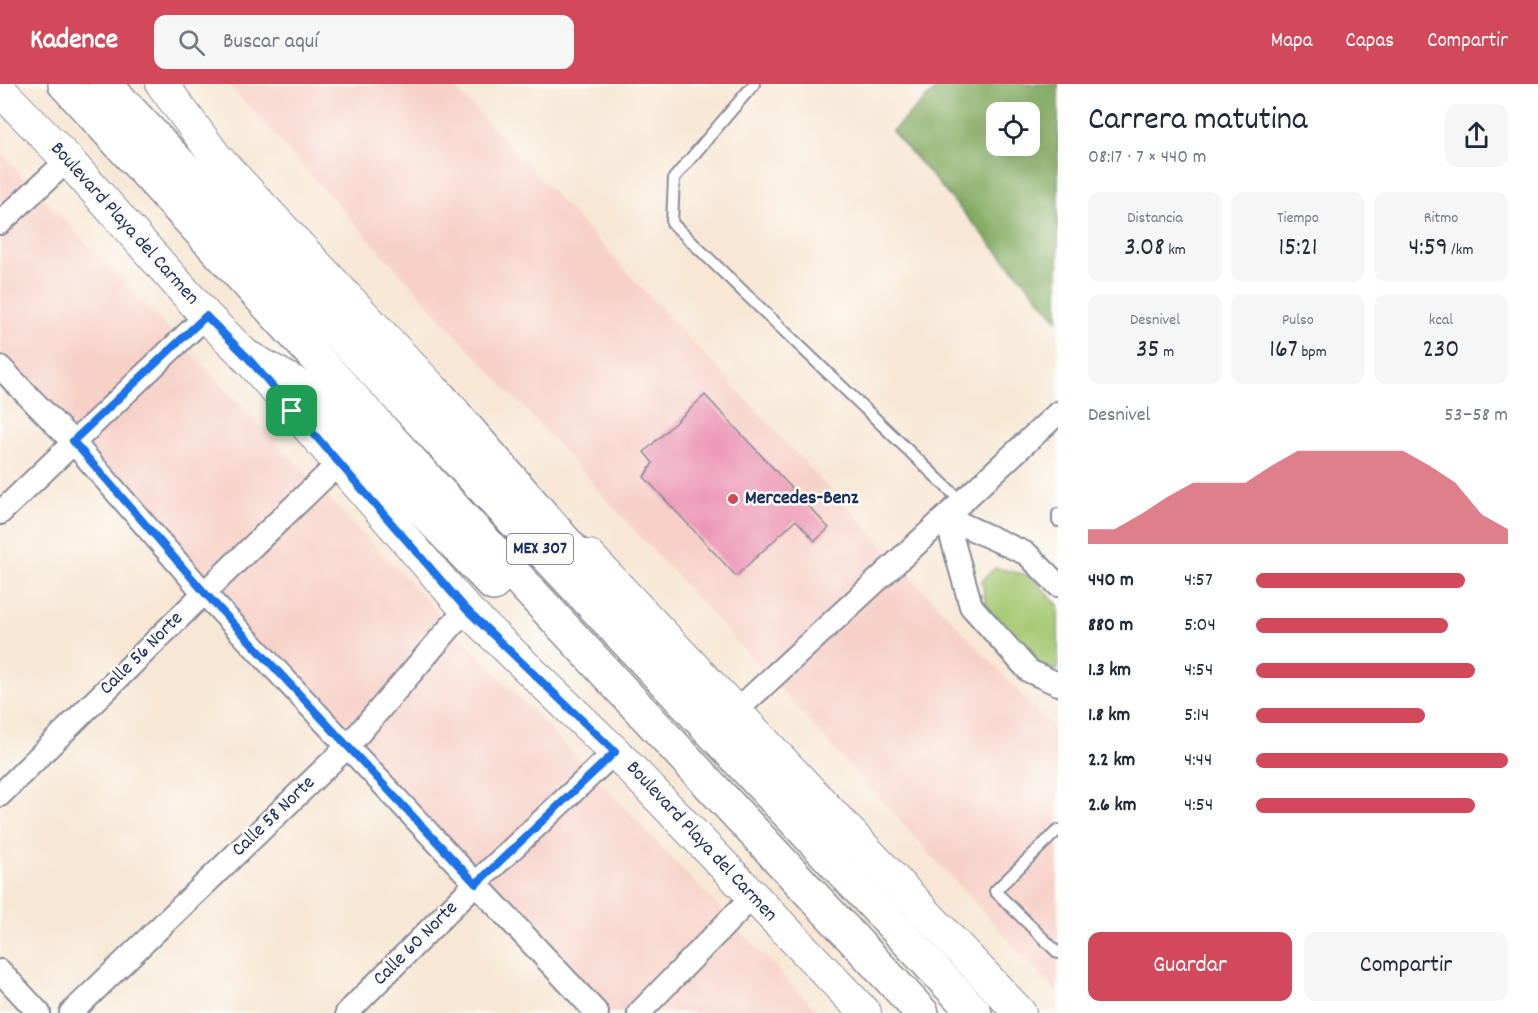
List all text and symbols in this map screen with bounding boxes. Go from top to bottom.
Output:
search box [154,15,574,69]
text: Kadence [30,22,118,62]
icon: search [175,26,208,59]
text: Buscar aquí [223,27,318,58]
text: Mapa [1271,27,1313,57]
text: Capas [1346,27,1394,57]
text: Compartir [1427,27,1508,57]
text: Carrera matutina [1088,98,1308,145]
map controls [986,102,1040,156]
button: locate [986,102,1040,156]
button: share [1445,104,1508,167]
street label: Boulevard Playa del Carmen [43,136,205,312]
text: 08:17 · 7 × 440 m [1088,144,1206,172]
text: Distancia [1127,207,1183,230]
text: Tiempo [1277,207,1319,230]
text: Ritmo [1424,207,1458,230]
text: 3.08 [1124,230,1165,267]
text: 15:21 [1278,230,1318,267]
text: 4:59 [1409,230,1448,267]
text: km [1165,239,1186,262]
text: /km [1448,239,1473,262]
text: Desnivel [1130,309,1180,332]
text: Pulso [1282,309,1314,332]
text: kcal [1429,309,1453,332]
text: 35 [1136,332,1159,369]
text: 167 [1269,332,1298,369]
text: 230 [1422,332,1460,369]
text: m [1159,341,1174,364]
text: bpm [1298,341,1327,364]
pin [266,385,317,436]
icon: arrive [275,394,308,427]
text: Desnivel [1088,402,1150,430]
text: 53–58 m [1444,402,1508,430]
place label: Mercedes-Benz [745,485,859,513]
marker: Mercedes-Benz [726,492,740,506]
road number: MEX 307 [507,534,573,564]
text: 440 m [1088,567,1134,595]
text: 4:57 [1184,567,1213,595]
street label: Calle 56 Norte [94,606,190,702]
text: 880 m [1088,612,1133,640]
text: 5:04 [1184,612,1216,640]
text: 1.3 km [1088,657,1131,685]
text: 4:54 [1184,657,1213,685]
text: 1.8 km [1088,702,1130,730]
text: 5:14 [1184,702,1209,730]
text: 2.2 km [1088,747,1135,775]
text: 4:44 [1184,747,1212,775]
street label: Boulevard Playa del Carmen [619,755,783,929]
street label: Calle 58 Norte [226,770,322,864]
text: 2.6 km [1088,792,1136,820]
text: 4:54 [1184,792,1213,820]
street label: Calle 60 Norte [367,895,465,993]
button: Guardar [1088,932,1292,1001]
button: Compartir [1304,932,1508,1001]

